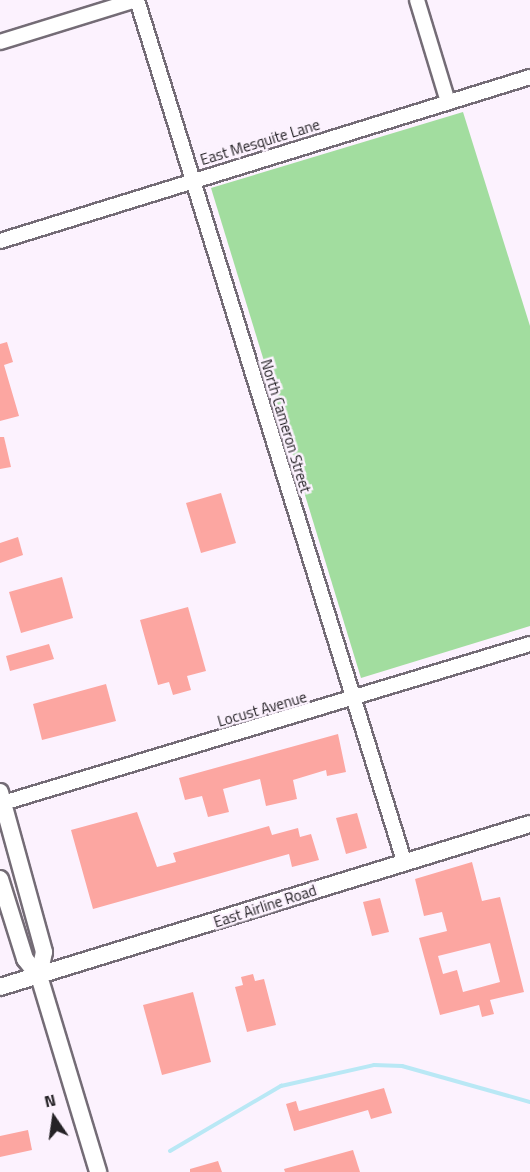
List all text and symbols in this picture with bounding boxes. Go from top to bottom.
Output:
street label: East Mesquite Lane [198,115,322,169]
street label: North Cameron Street [257,357,315,495]
street label: Locust Avenue [215,688,309,730]
street label: East Airline Road [211,881,319,931]
north arrow [24,1088,84,1148]
text: N [42,1088,58,1113]

